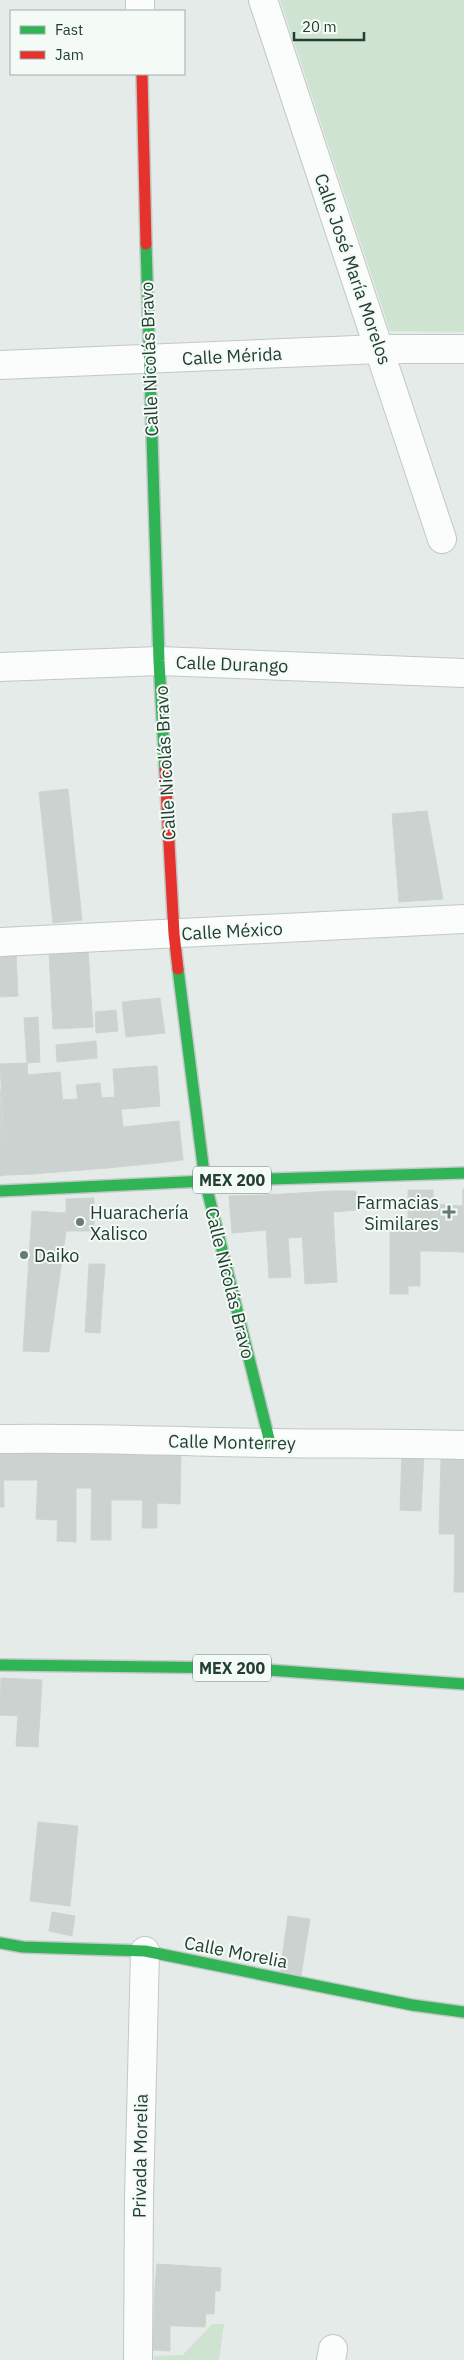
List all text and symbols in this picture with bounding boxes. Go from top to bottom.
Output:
legend [10,10,185,75]
scale bar [294,10,364,42]
text: 20 m [302,17,337,36]
text: Fast [55,20,83,39]
text: Jam [55,45,84,64]
street label: Calle José María Morelos [309,170,397,368]
street label: Calle Nicolás Bravo [135,281,163,437]
street label: Calle Mérida [181,342,283,370]
street label: Calle Durango [175,651,289,677]
street label: Calle Nicolás Bravo [149,685,181,841]
street label: Calle México [181,917,283,945]
road number: MEX 200 [193,1166,271,1194]
place label: Farmacias Similares [356,1191,439,1235]
place label: Huarachería Xalisco [90,1201,189,1245]
street label: Calle Nicolás Bravo [200,1205,260,1361]
marker: Farmacias Similares [443,1206,455,1218]
marker: Huarachería Xalisco [74,1216,86,1228]
place label: Daiko [34,1244,79,1267]
marker: Daiko [18,1249,30,1261]
street label: Calle Monterrey [168,1429,296,1455]
road number: MEX 200 [193,1655,271,1682]
street label: Calle Morelia [182,1931,290,1973]
street label: Privada Morelia [127,2093,153,2218]

